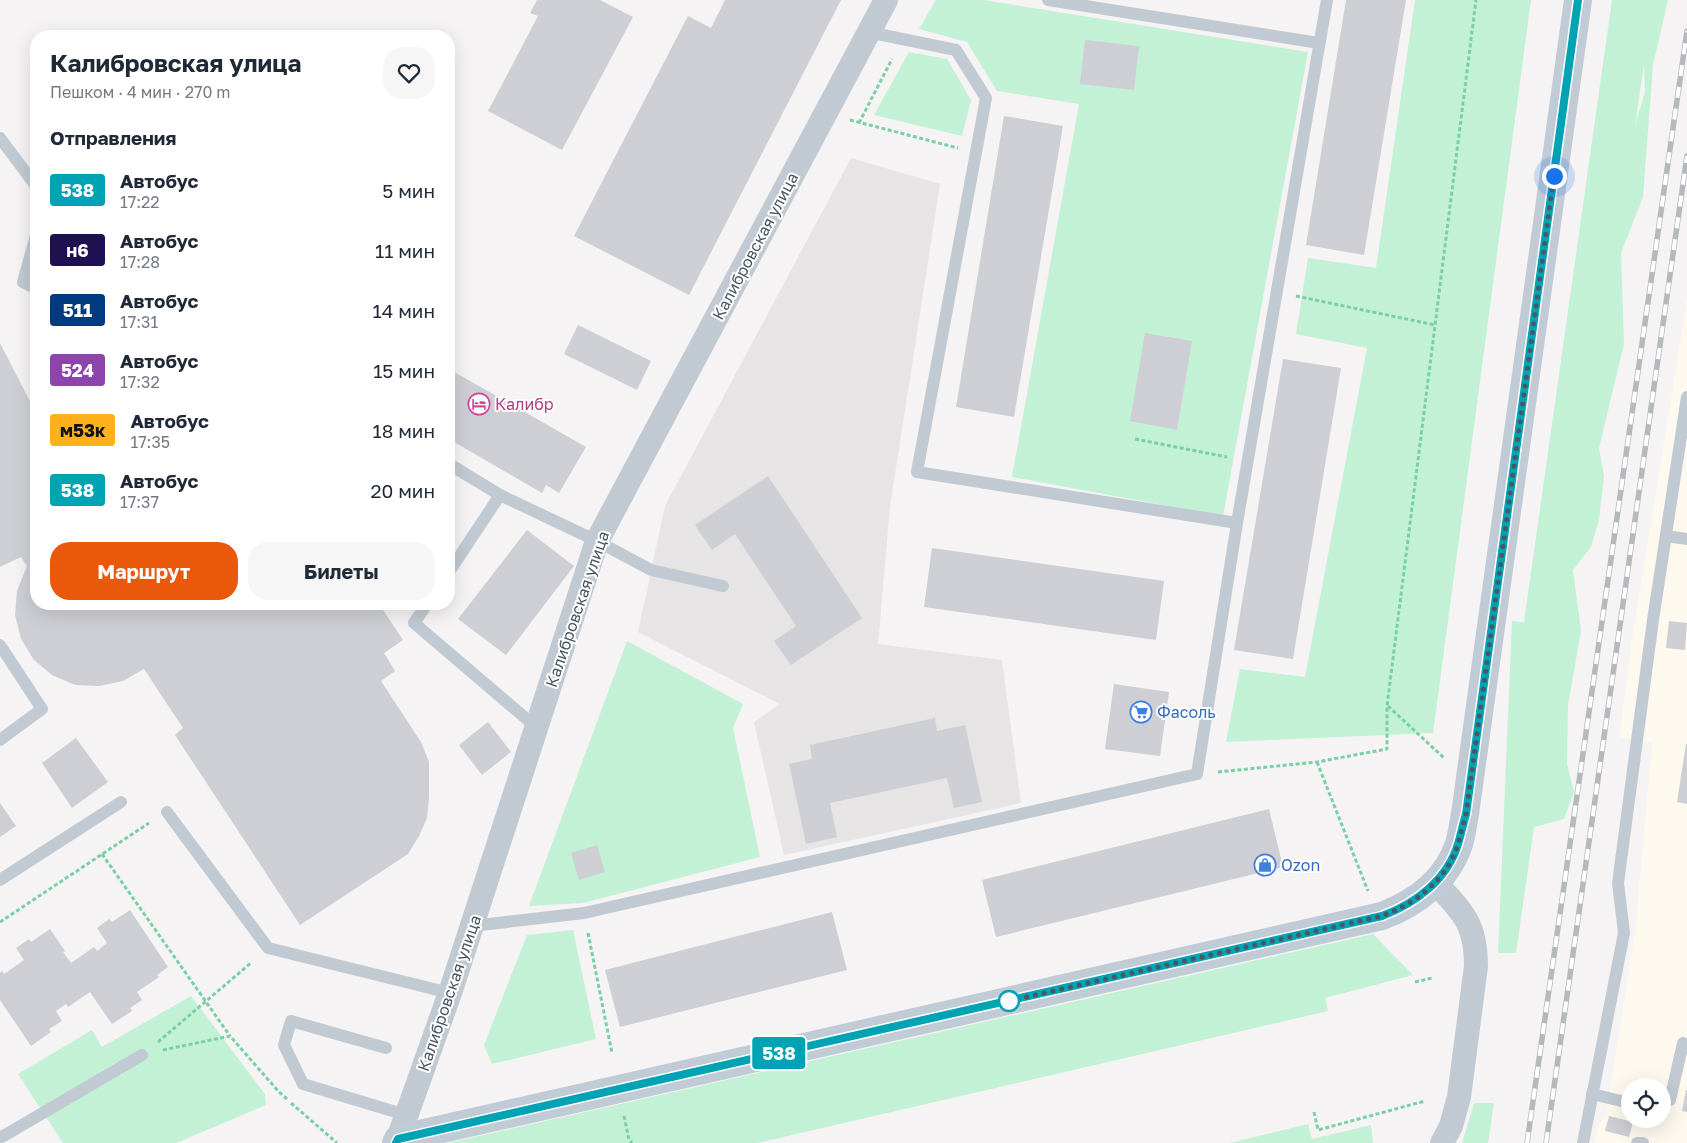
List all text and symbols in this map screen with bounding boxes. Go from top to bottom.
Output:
button: heart [383,47,435,99]
text: Калибровская улица [50,48,301,77]
text: Пешком · 4 мин · 270 m [50,82,230,102]
text: Отправления [50,126,176,149]
your location [1542,164,1567,189]
text: Автобус [120,169,198,192]
street label: Калибровская улица [708,169,802,323]
text: 538 [61,179,94,201]
text: 5 мин [382,179,435,202]
text: 17:22 [120,192,160,212]
text: Автобус [120,229,198,252]
text: н6 [66,239,89,261]
text: 11 мин [375,239,435,262]
text: 17:28 [120,252,160,272]
text: Автобус [120,289,198,312]
text: 511 [63,299,92,321]
text: 14 мин [373,299,435,322]
text: 17:31 [120,312,158,332]
text: Автобус [120,349,198,372]
text: 524 [61,359,94,381]
text: 15 мин [373,359,435,382]
text: 17:32 [120,372,160,392]
hotel icon: Калибр [467,392,491,416]
place label: Калибр [495,394,554,414]
text: Автобус [130,409,209,432]
text: м53к [60,419,105,441]
text: 18 мин [373,419,435,442]
text: 17:35 [130,432,170,452]
text: Автобус [120,469,198,492]
text: 538 [61,479,94,501]
text: 20 мин [371,479,435,502]
text: 17:37 [120,492,159,512]
street label: Калибровская улица [541,528,613,690]
button: Маршрут [50,542,238,600]
button: Билеты [248,542,435,600]
supermarket icon: Фасоль [1129,700,1153,724]
place label: Фасоль [1157,702,1216,722]
shop icon: Ozon [1253,853,1277,877]
place label: Ozon [1281,855,1320,875]
street label: Калибровская улица [413,912,485,1074]
unlabelled marker [998,990,1020,1012]
line badge: 538 [750,1037,808,1069]
text: 538 [762,1042,796,1064]
map controls [1621,1078,1671,1128]
button: locate [1621,1078,1671,1128]

